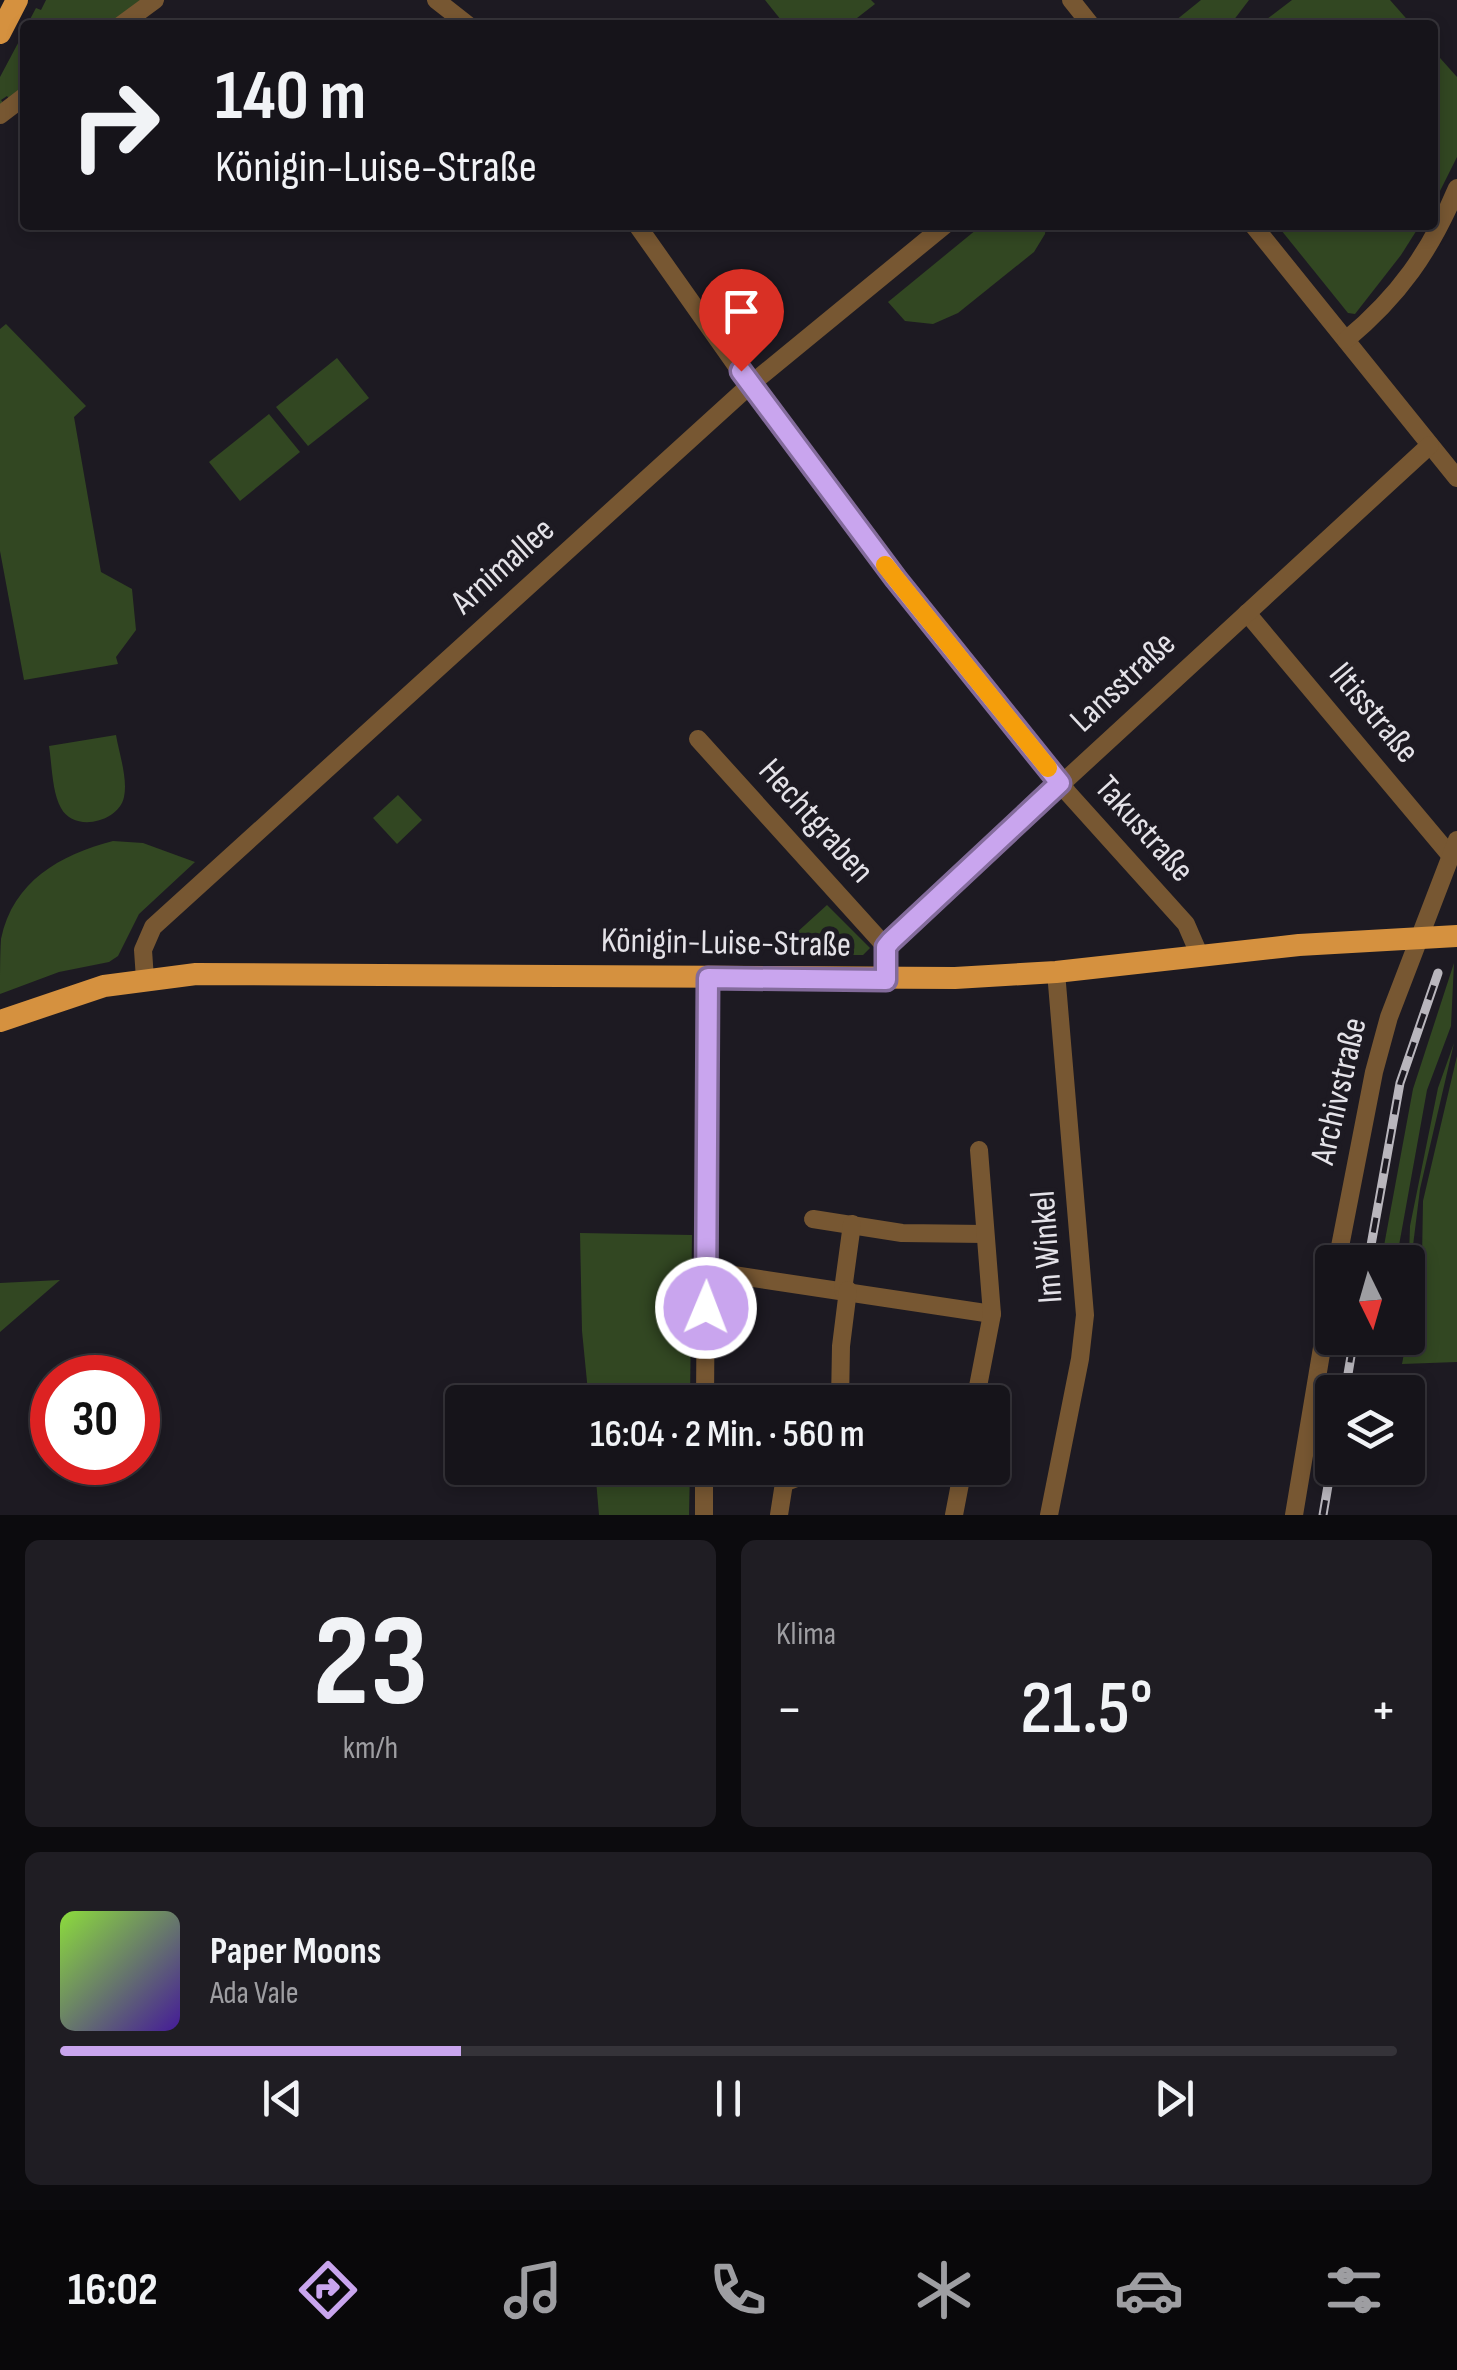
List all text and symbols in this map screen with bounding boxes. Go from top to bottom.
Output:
text: 140 m [215,55,366,139]
icon: right [50,60,180,190]
text: Königin-Luise-Straße [215,140,537,195]
pin [699,269,784,372]
icon: arrive [714,284,769,339]
street label: Arnimallee [442,508,564,624]
street label: Lansstraße [1061,622,1185,742]
street label: Iltisstraße [1320,654,1428,772]
street label: Hechtgraben [749,750,883,892]
street label: Takustraße [1085,767,1203,891]
street label: Königin-Luise-Straße [600,919,852,967]
street label: Archivstraße [1301,1014,1377,1169]
street label: Im Winkel [1022,1189,1072,1305]
north arrow [1315,1245,1425,1355]
map controls [1315,1245,1425,1485]
position arrow [654,1256,758,1360]
speed limit sign: 30 [30,1355,160,1485]
button: layers [1315,1375,1425,1485]
text: 16:04 · 2 Min. · 560 m [590,1412,865,1457]
text: 23 [313,1586,428,1742]
text: Klima [776,1615,836,1654]
text: 21.5° [1020,1664,1153,1755]
text: − [776,1677,803,1744]
text: + [1370,1677,1397,1744]
text: km/h [343,1729,398,1768]
text: Paper Moons [210,1929,381,1974]
text: Ada Vale [210,1974,299,2013]
icon: previous [255,2071,310,2126]
icon: pause [701,2071,756,2126]
icon: next [1147,2071,1202,2126]
icon: directions [293,2255,363,2325]
icon: music [498,2255,568,2325]
icon: phone [703,2255,773,2325]
icon: climate [909,2255,979,2325]
icon: car [1114,2255,1184,2325]
icon: filters [1319,2255,1389,2325]
text: 16:02 [68,2263,158,2318]

